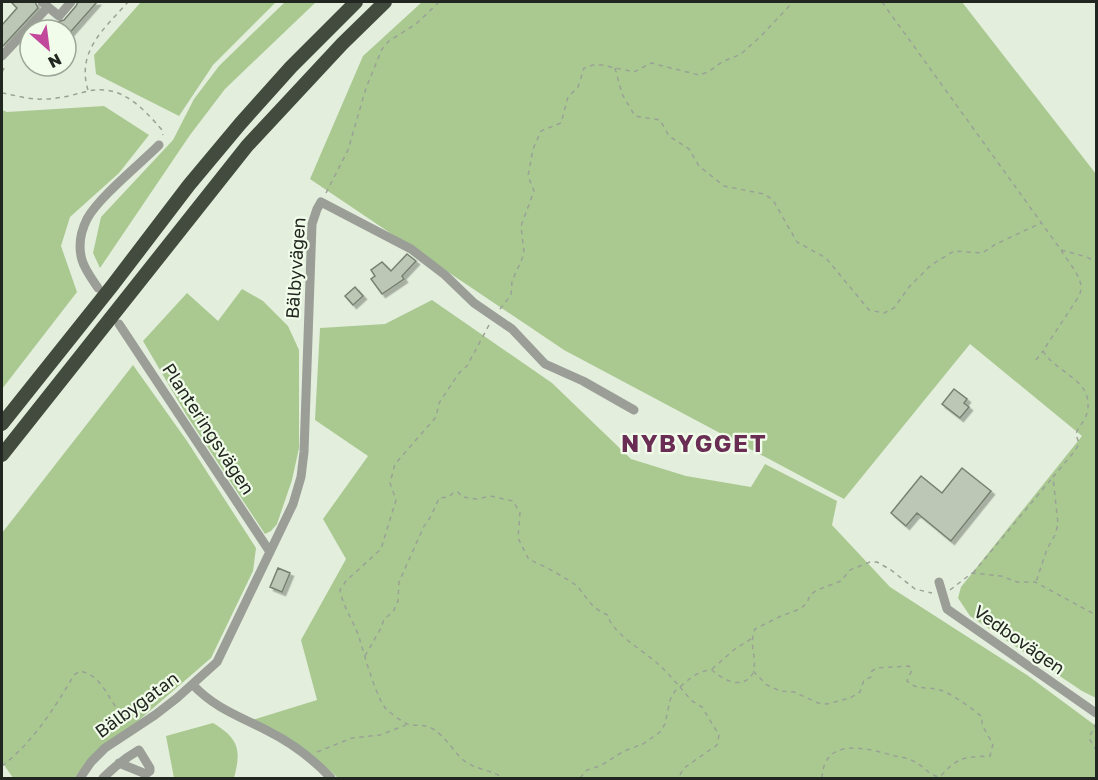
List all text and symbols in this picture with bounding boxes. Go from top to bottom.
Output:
north arrow [18,18,78,78]
text: N [45,50,65,73]
street label: Bälbyvägen [280,216,310,319]
street label: Planteringsvägen [158,359,260,498]
district label: NYBYGGET [621,428,767,457]
street label: Vedbovägen [970,600,1069,679]
street label: Bälbygatan [90,667,182,742]

